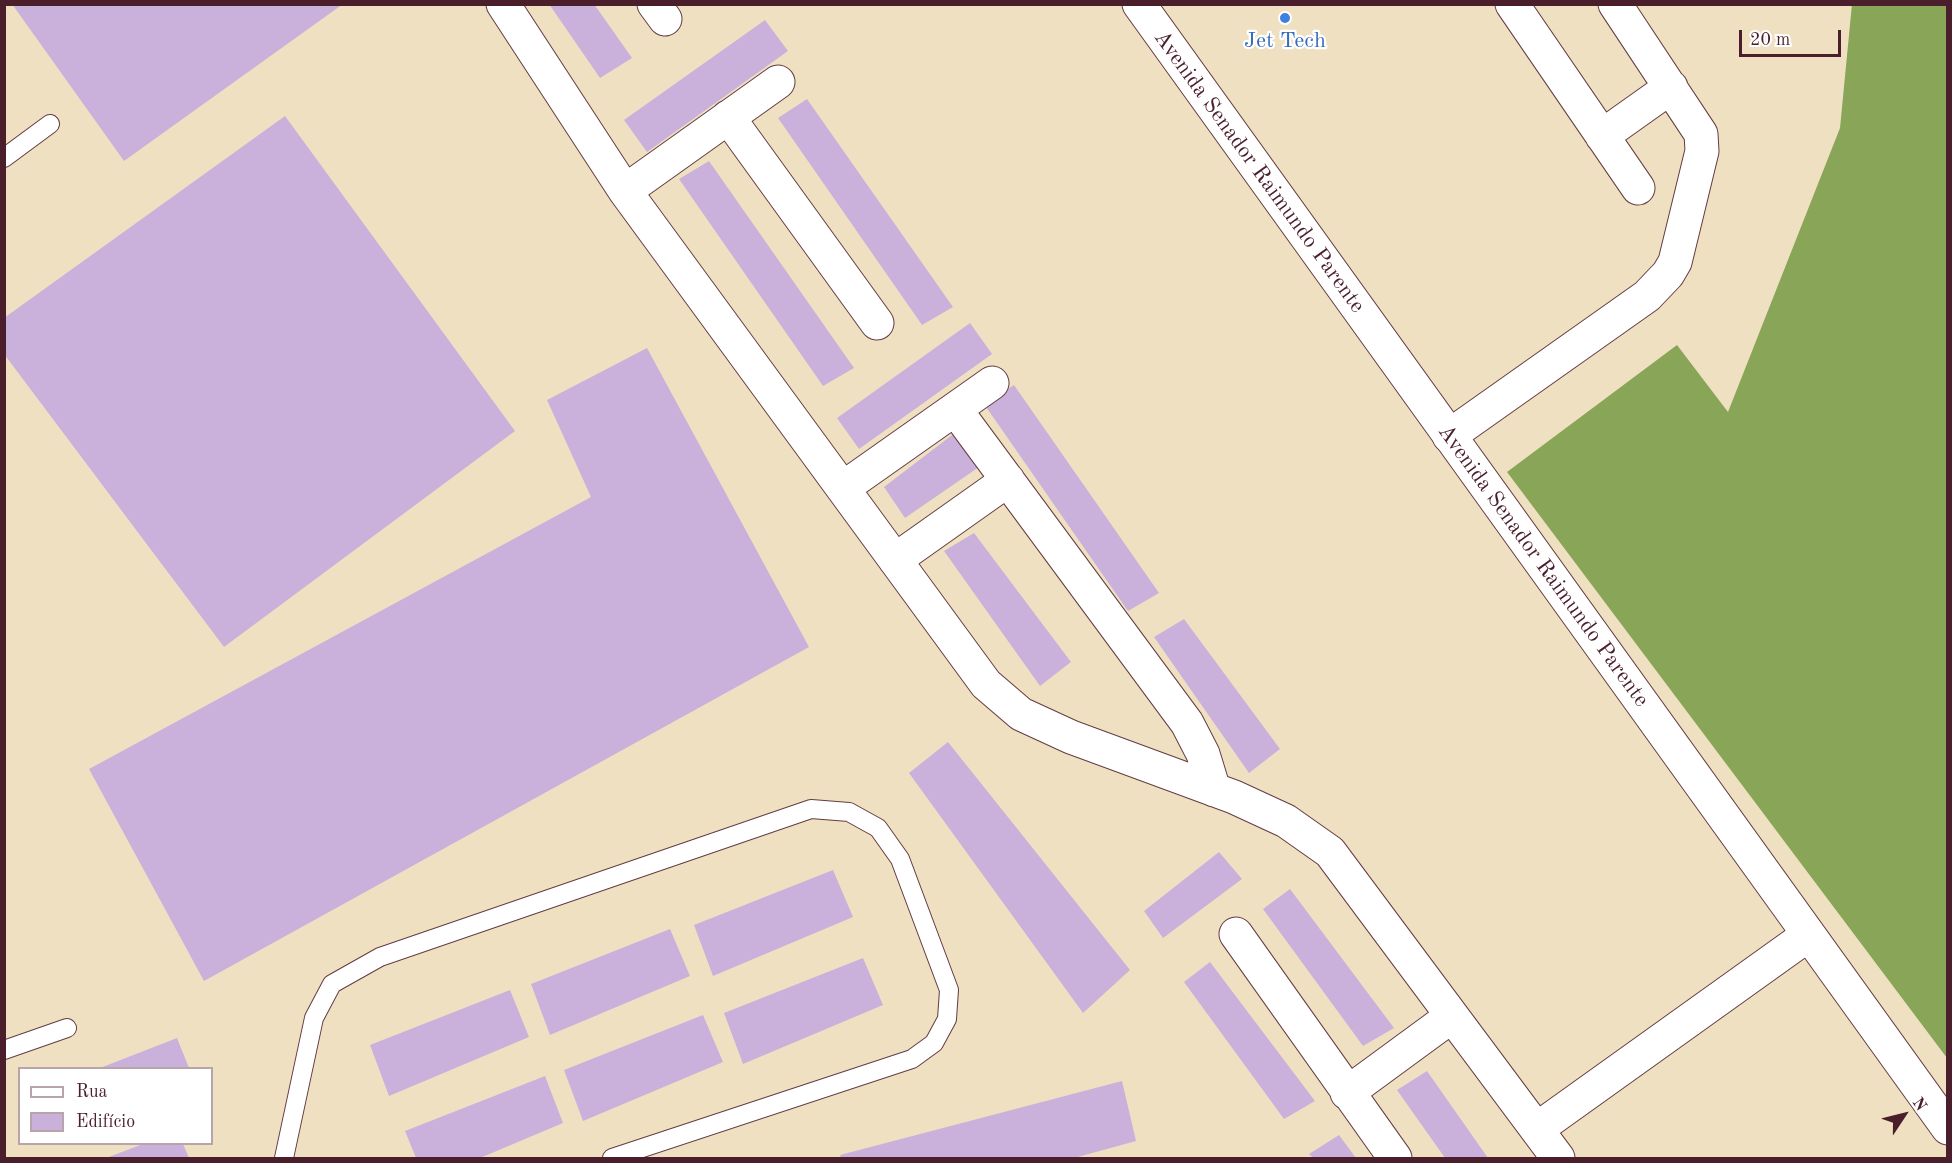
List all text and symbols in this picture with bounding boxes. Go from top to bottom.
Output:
marker: Jet Tech [1278,11,1292,25]
scale bar [1742,18,1844,56]
street label: Avenida Senador Raimundo Parente [1148,26,1370,318]
place label: Jet Tech [1244,28,1326,54]
text: 20 m [1750,31,1790,49]
street label: Avenida Senador Raimundo Parente [1432,420,1654,712]
legend [18,1067,213,1145]
text: Rua [76,1083,107,1101]
north arrow [1874,1085,1934,1145]
text: N [1909,1095,1929,1114]
text: Edifício [76,1113,135,1131]

